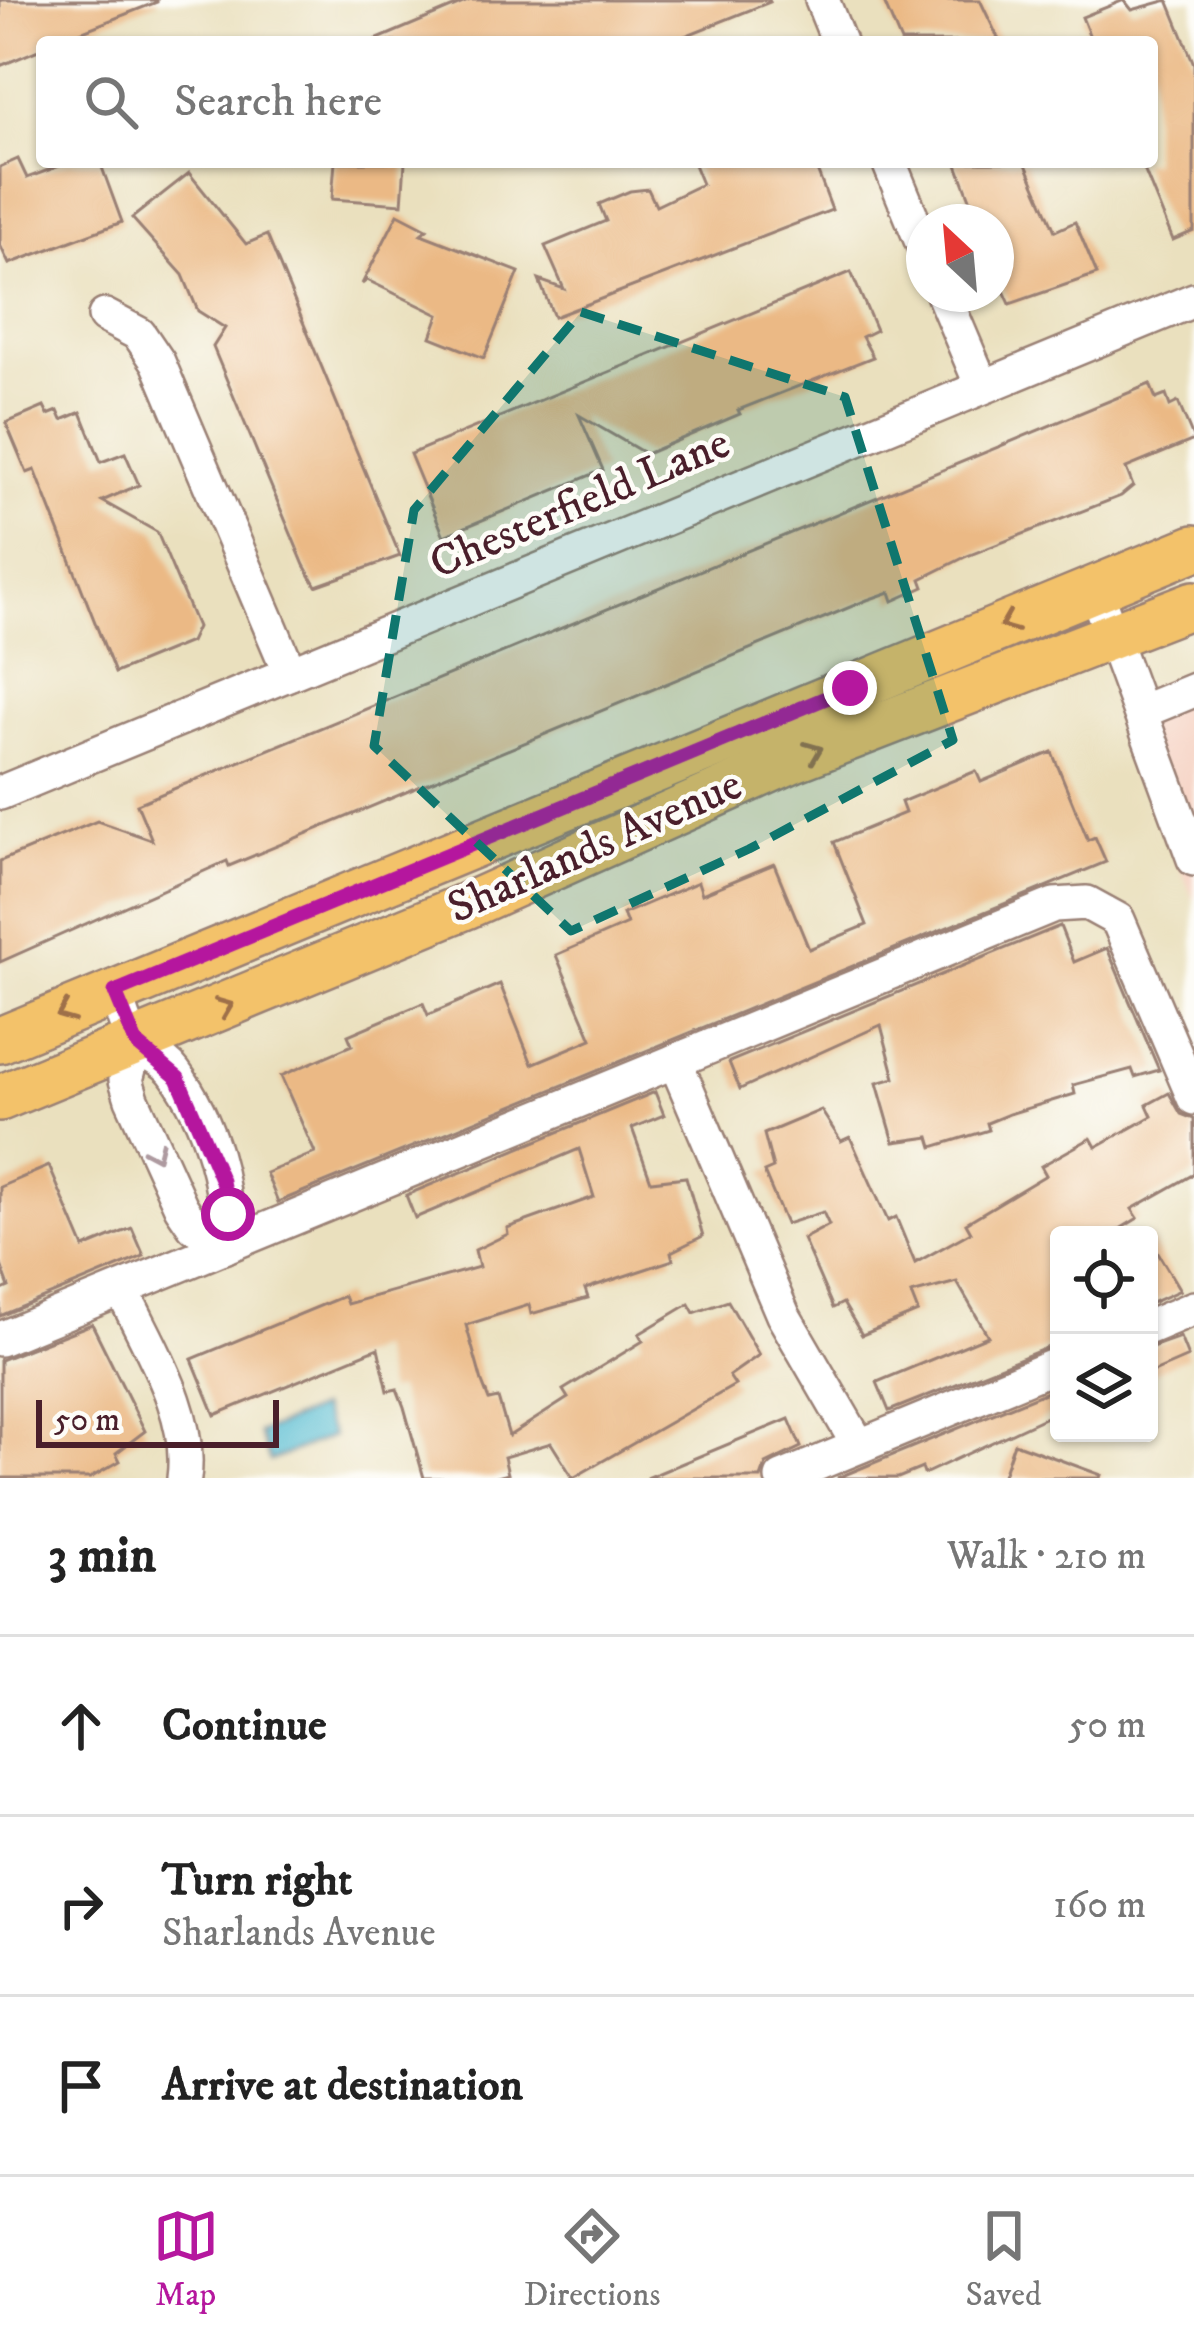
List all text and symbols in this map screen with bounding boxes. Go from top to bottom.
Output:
search box [36,36,1158,168]
icon: search [78,69,144,135]
text: Search here [174,74,382,130]
north arrow [906,204,1014,312]
street label: Chesterfield Lane [422,416,738,592]
one-way arrow [998,609,1019,633]
route end [823,661,877,715]
one-way arrow [802,741,823,765]
street label: Sharlands Avenue [439,757,751,937]
one-way arrow [214,996,235,1021]
one-way arrow [56,999,77,1023]
one-way arrow [141,1140,165,1162]
route start [201,1187,255,1241]
map controls [1050,1226,1158,1442]
button: locate [1050,1226,1158,1334]
button: layers [1050,1334,1158,1442]
scale bar [36,1394,279,1447]
text: 50 m [54,1400,120,1441]
text: 3 min [48,1524,156,1588]
text: Walk · 210 m [947,1532,1146,1581]
icon: ahead [48,1693,114,1759]
text: Continue [162,1698,327,1754]
text: 50 m [1068,1701,1146,1750]
text: Turn right [162,1853,352,1909]
icon: right [48,1873,114,1939]
text: 160 m [1053,1881,1146,1930]
text: Sharlands Avenue [162,1909,436,1958]
icon: arrive [48,2053,114,2119]
text: Arrive at destination [162,2058,523,2114]
tab: Map [153,2203,219,2316]
tab: Directions [524,2203,660,2316]
tab: Saved [966,2203,1041,2316]

